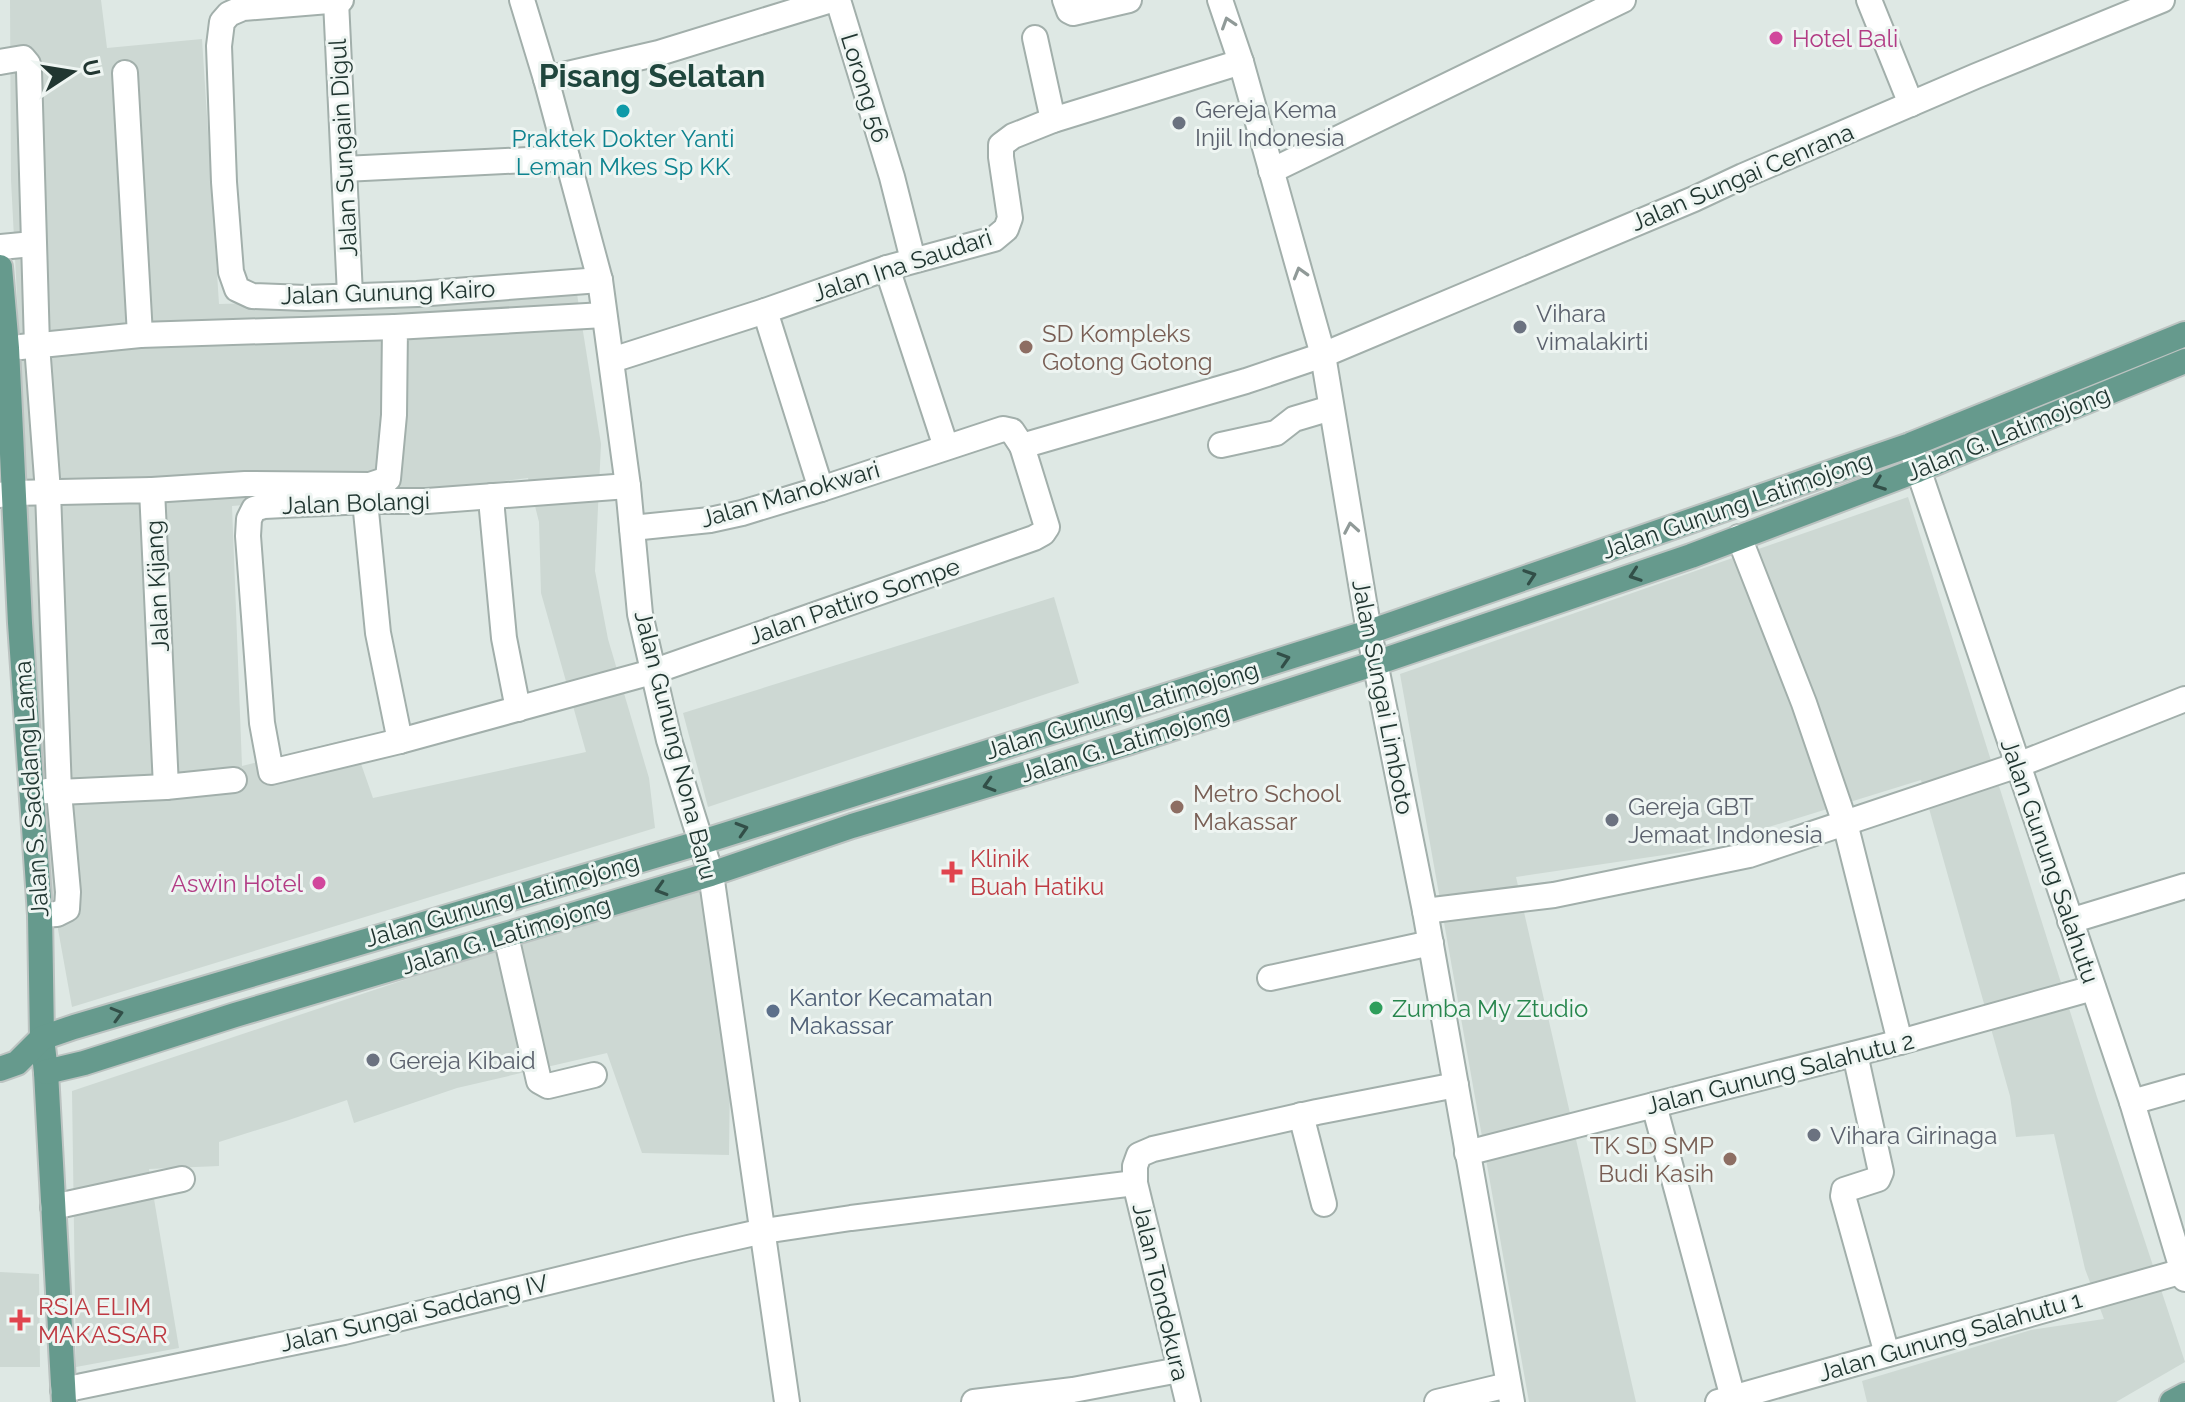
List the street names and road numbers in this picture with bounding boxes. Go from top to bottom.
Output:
street label: Lorong 56 [835,30,895,146]
street label: Jalan Sungain Digul [323,38,363,258]
street label: Jalan Sungai Cenrana [1626,117,1858,237]
street label: Jalan Ina Saudari [809,222,995,308]
street label: Jalan Gunung Kairo [280,274,496,310]
street label: Jalan G. Latimojong [1902,379,2114,487]
street label: Jalan Gunung Latimojong [1598,445,1876,565]
street label: Jalan Manokwari [697,455,883,533]
street label: Jalan Bolangi [281,486,431,520]
street label: Jalan Kijang [139,519,175,653]
street label: Jalan Pattiro Sompe [745,551,963,651]
street label: Jalan Sungai Limboto [1346,577,1420,817]
street label: Jalan Gunung Nona Baru [629,607,723,883]
street label: Jalan Gunung Latimojong [982,655,1262,765]
street label: Jalan S. Saddang Lama [8,660,54,918]
street label: Jalan G. Latimojong [1017,697,1233,789]
street label: Jalan Gunung Salahutu [1995,735,2105,987]
street label: Jalan Gunung Latimojong [362,847,642,953]
street label: Jalan G. Latimojong [398,889,614,981]
street label: Jalan Gunung Salahutu 2 [1643,1026,1917,1120]
street label: Jalan Tondokura [1126,1200,1196,1384]
street label: Jalan Sungai Saddang IV [277,1268,551,1358]
street label: Jalan Gunung Salahutu 1 [1815,1284,2085,1388]

